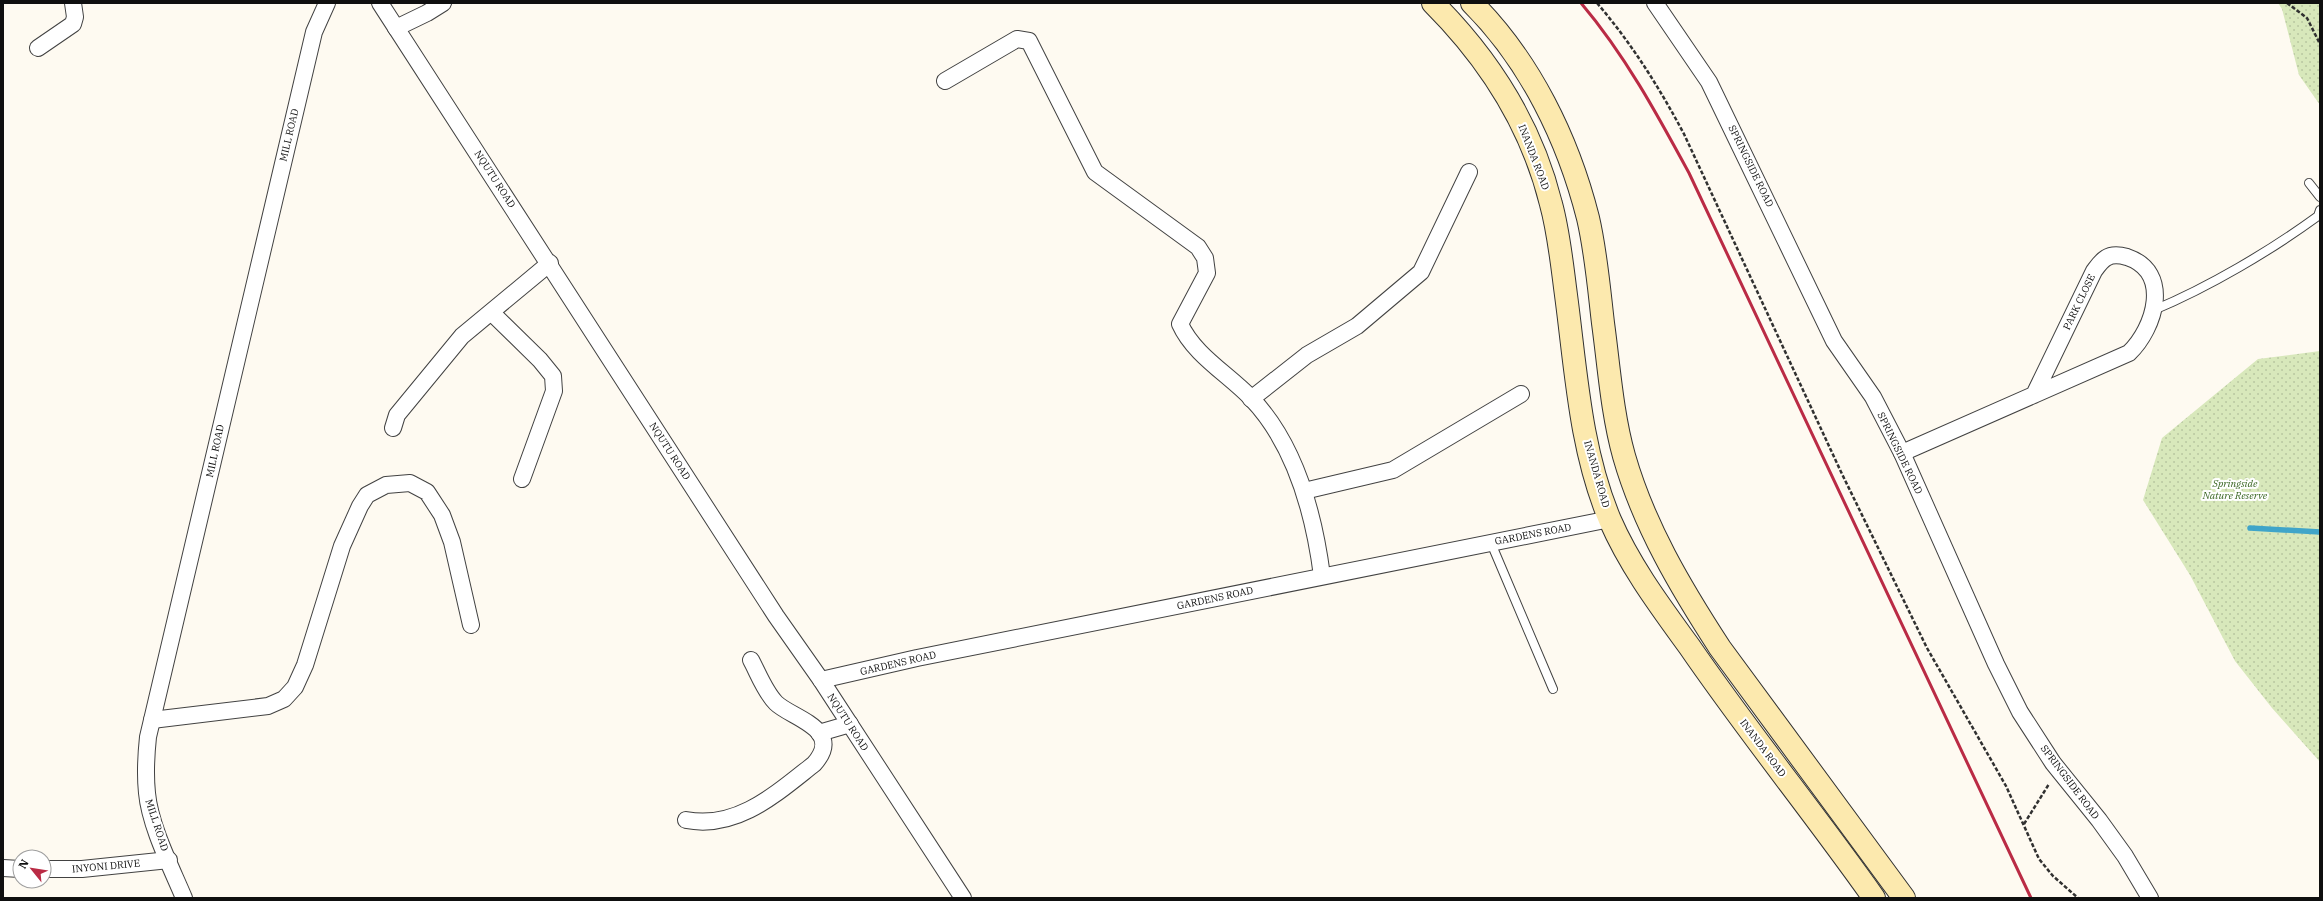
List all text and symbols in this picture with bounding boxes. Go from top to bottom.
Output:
street label: MILL ROAD [277,107,301,163]
street label: INANDA ROAD [1516,122,1552,192]
street label: SPRINGSIDE ROAD [1725,123,1777,209]
street label: NQUTU ROAD [472,148,518,210]
street label: PARK CLOSE [2060,272,2098,332]
street label: SPRINGSIDE ROAD [1874,410,1926,496]
street label: NQUTU ROAD [647,420,693,482]
street label: MILL ROAD [203,423,227,479]
street label: INANDA ROAD [1581,439,1613,509]
park label: Springside Nature Reserve [2202,477,2268,502]
street label: GARDENS ROAD [1494,520,1572,548]
street label: GARDENS ROAD [1176,584,1254,612]
street label: GARDENS ROAD [859,648,937,678]
street label: NQUTU ROAD [825,691,871,753]
street label: INANDA ROAD [1737,716,1789,780]
street label: SPRINGSIDE ROAD [2038,742,2102,822]
street label: MILL ROAD [142,797,172,853]
north arrow [12,849,52,889]
text: N [15,856,32,871]
street label: INYONI DRIVE [71,857,141,875]

